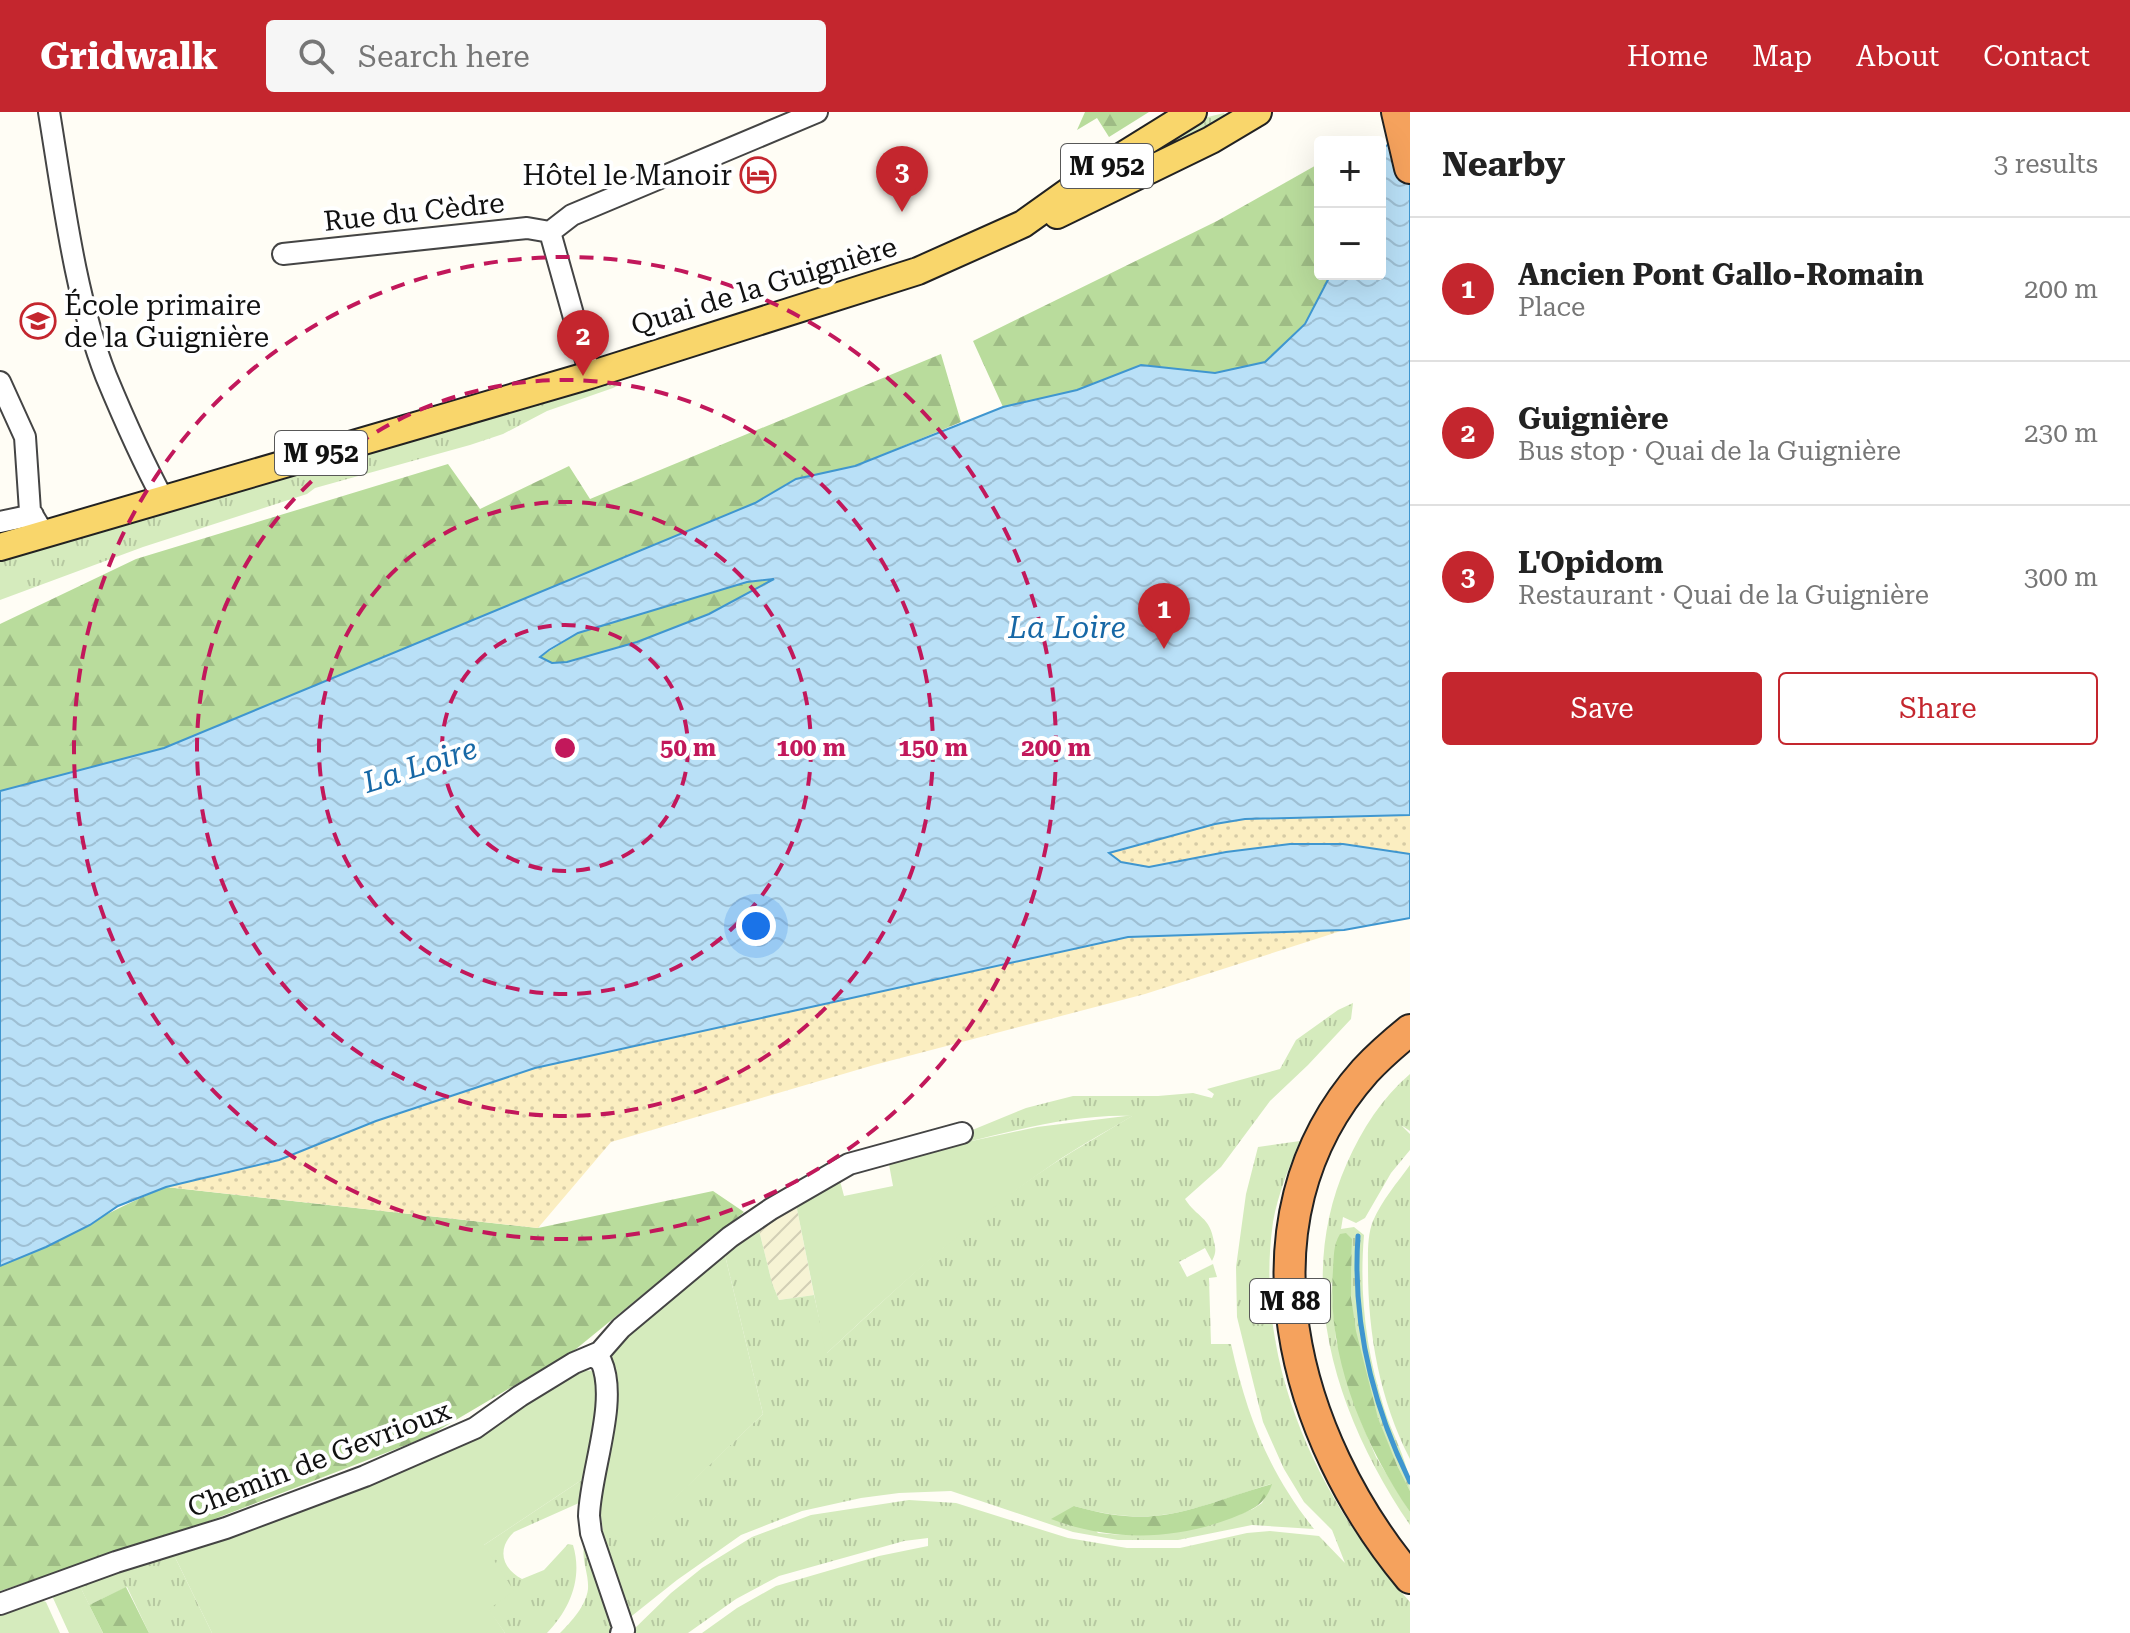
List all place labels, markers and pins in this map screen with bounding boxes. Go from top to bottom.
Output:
pin: 3 [876,146,928,212]
hotel icon: Hôtel le Manoir [739,156,777,194]
place label: Hôtel le Manoir [522,159,732,192]
place label: École primaire de la Guignière [64,288,269,354]
school or university icon: École primaire de la Guignière [19,302,57,340]
pin: 2 [557,310,609,376]
pin: 1 [1138,583,1190,649]
centre of rings [551,734,579,762]

